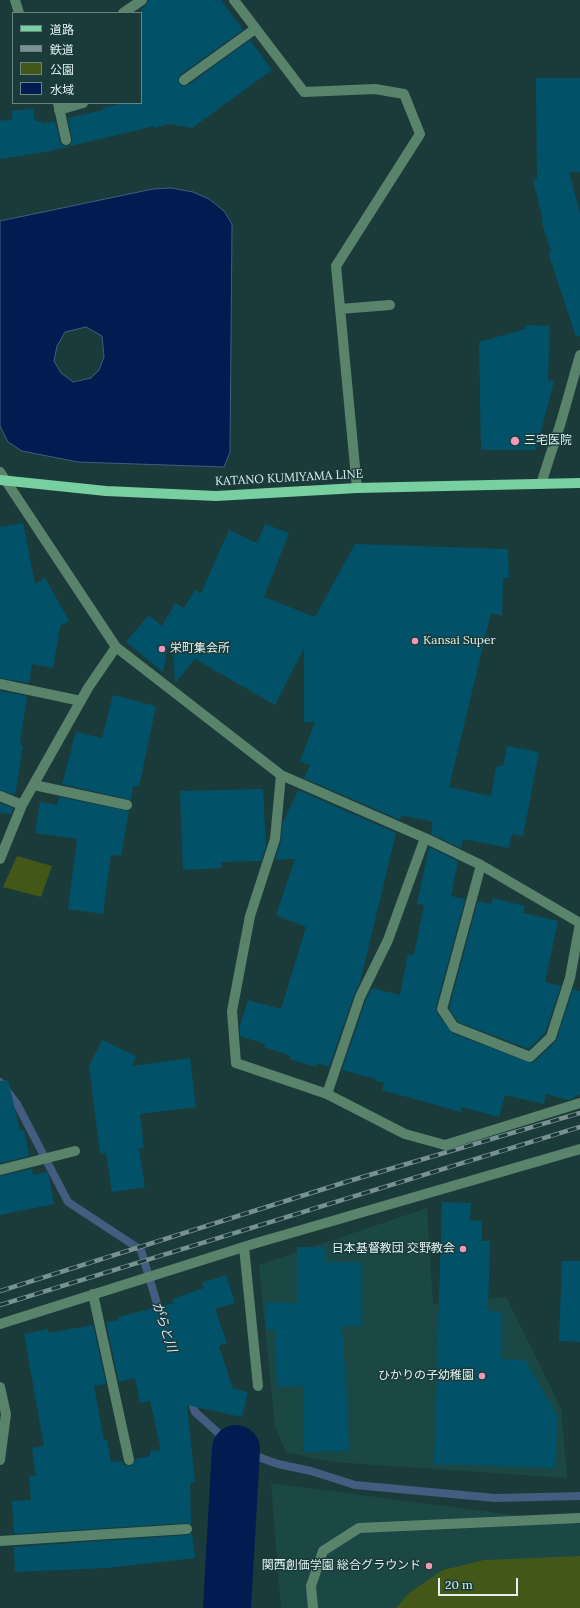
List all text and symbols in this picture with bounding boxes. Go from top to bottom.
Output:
legend [12,12,142,104]
text: 道路 [50,22,74,37]
text: 鉄道 [50,42,74,57]
text: 公園 [50,62,74,77]
text: 水域 [50,82,74,97]
place label: 三宅医院 [524,434,572,448]
marker: 三宅医院 [509,435,521,447]
street label: KATANO KUMIYAMA LINE [215,467,363,489]
place label: Kansai Super [423,634,496,648]
marker: Kansai Super [410,636,420,646]
place label: 栄町集会所 [170,642,230,656]
marker: 栄町集会所 [157,644,167,654]
place label: 日本基督教団 交野教会 [332,1242,455,1256]
marker: 日本基督教団 交野教会 [458,1244,468,1254]
water label: がらと川 [149,1300,179,1354]
place label: ひかりの子幼稚園 [378,1369,474,1383]
marker: ひかりの子幼稚園 [477,1371,487,1381]
place label: 関西創価学園 総合グラウンド [262,1559,421,1573]
marker: 関西創価学園 総合グラウンド [424,1561,434,1571]
scale bar [440,1570,520,1596]
text: 20 m [445,1577,473,1592]

